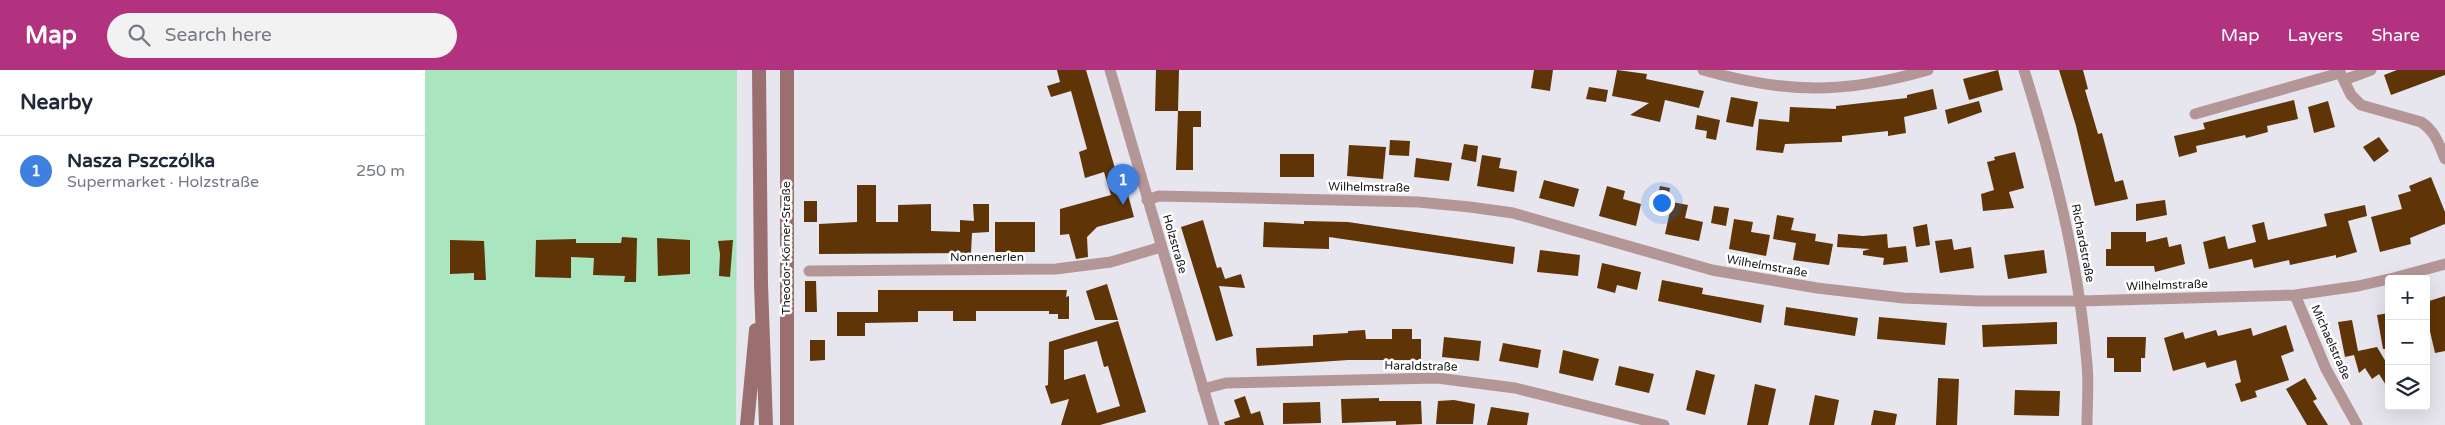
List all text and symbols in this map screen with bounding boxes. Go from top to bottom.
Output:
search box [107,13,457,58]
text: Map [25,21,77,50]
icon: search [125,21,153,49]
text: Search here [165,24,272,46]
text: Map [2221,24,2260,46]
text: Layers [2288,24,2343,46]
text: Share [2371,24,2420,46]
text: Nearby [20,90,93,115]
text: Nasza Pszczólka [67,150,215,172]
text: 1 [31,161,41,181]
text: 250 m [356,161,405,181]
pin: 1 [1107,164,1139,205]
text: Supermarket · Holzstraße [67,172,259,192]
street label: Wilhelmstraße [1328,179,1410,195]
street label: Theodor-Körner-Straße [779,181,793,315]
your location [1649,190,1675,216]
street label: Richardstraße [2069,203,2098,284]
street label: Holzstraße [1160,213,1190,275]
street label: Nonnenerlen [950,250,1024,264]
street label: Wilhelmstraße [1725,252,1809,280]
map controls [2385,275,2430,410]
button: + [2385,275,2430,320]
street label: Wilhelmstraße [2126,277,2208,293]
street label: Michaelstraße [2308,302,2354,382]
button: − [2385,320,2430,365]
street label: Haraldstraße [1384,358,1458,374]
button: layers [2385,365,2430,410]

